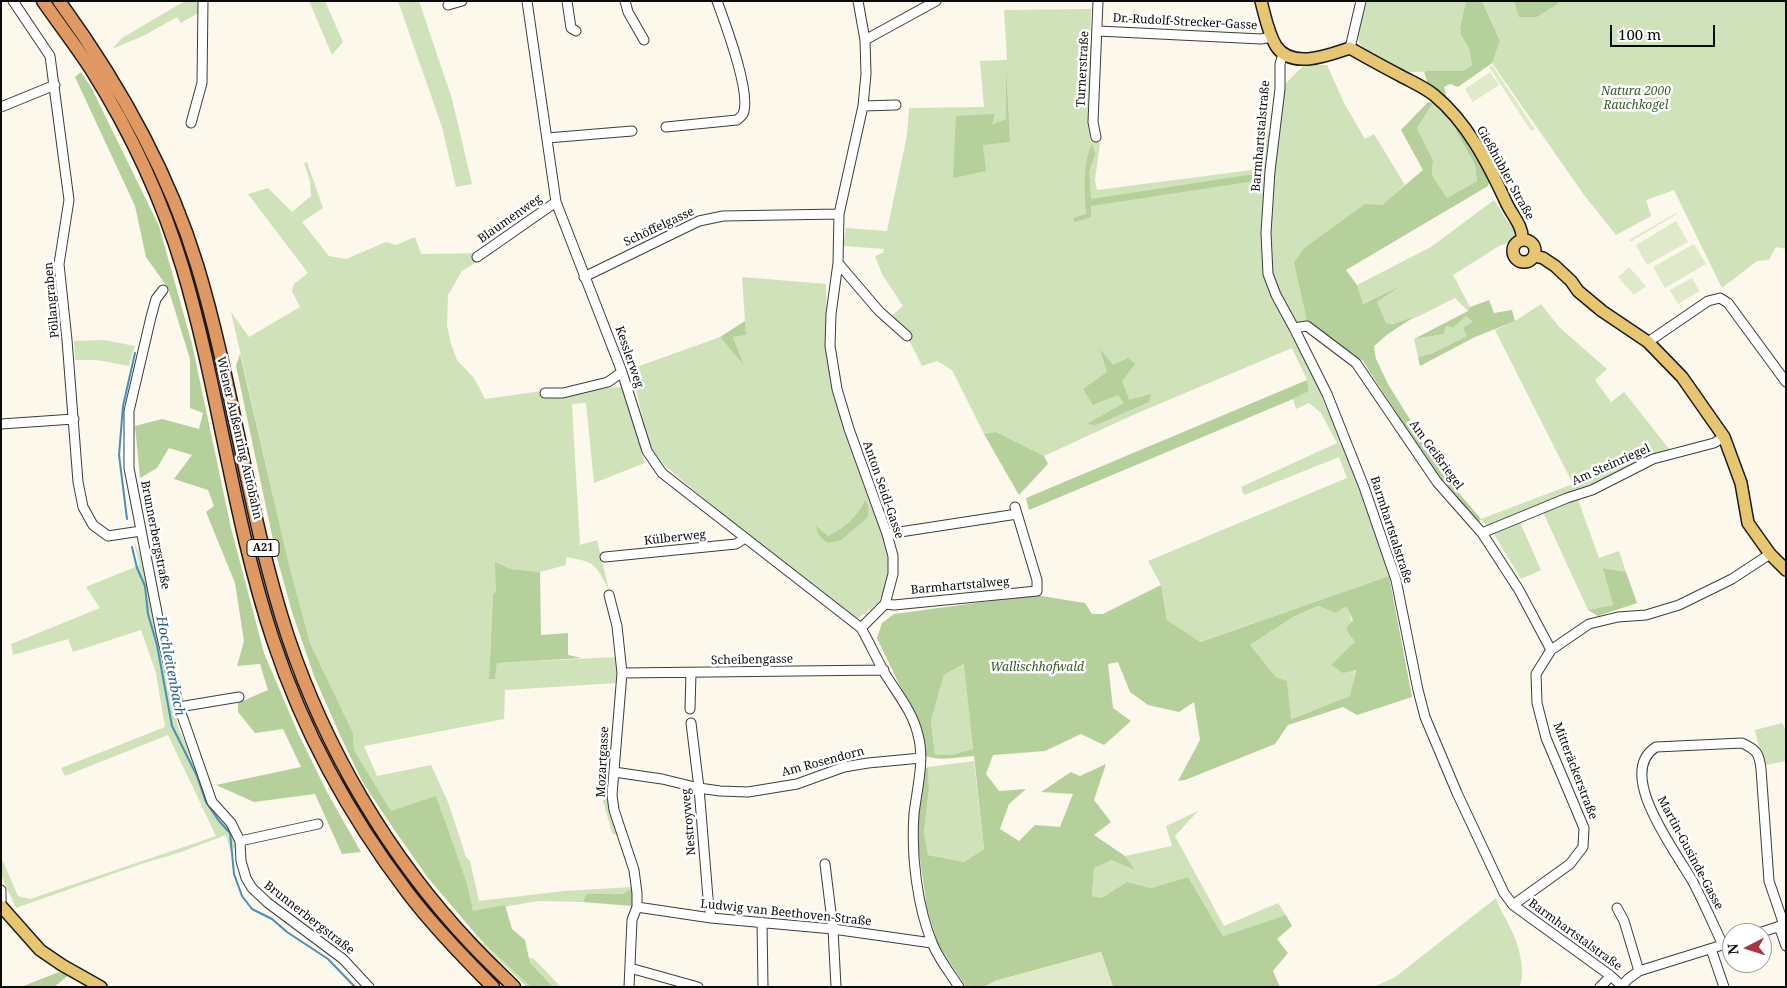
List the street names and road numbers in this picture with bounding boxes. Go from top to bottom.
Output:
street label: Dr.-Rudolf-Strecker-Gasse [1112,11,1258,33]
street label: Turnerstraße [1074,30,1092,108]
street label: Barmhartstalstraße [1249,80,1273,192]
street label: Gießhübler Straße [1473,123,1537,223]
street label: Blaumenweg [475,192,545,246]
street label: Schöffelgasse [621,204,697,250]
street label: Pöllangraben [42,261,62,339]
street label: Kesslerweg [612,324,646,390]
street label: Wiener Außenring Autobahn [213,355,265,521]
street label: Am Geißriegel [1406,418,1466,492]
street label: Anton Seidl-Gasse [860,439,906,541]
street label: Am Steinriegel [1570,441,1652,489]
street label: Barmhartstalstraße [1367,475,1415,585]
street label: Brunnerbergstraße [137,479,173,591]
street label: Külberweg [643,528,707,548]
road number: A21 [247,540,279,556]
street label: Barmhartstalweg [910,575,1010,597]
street label: Scheibengasse [711,652,793,668]
street label: Mitteräckerstraße [1550,720,1600,822]
street label: Mozartgasse [594,726,612,798]
street label: Am Rosendorn [780,744,866,780]
street label: Nestroyweg [679,788,699,856]
street label: Martin-Gusinde-Gasse [1654,794,1726,912]
street label: Brunnerbergstraße [261,878,357,958]
street label: Barmhartstalstraße [1525,896,1625,974]
street label: Ludwig van Beethoven-Straße [700,897,872,929]

